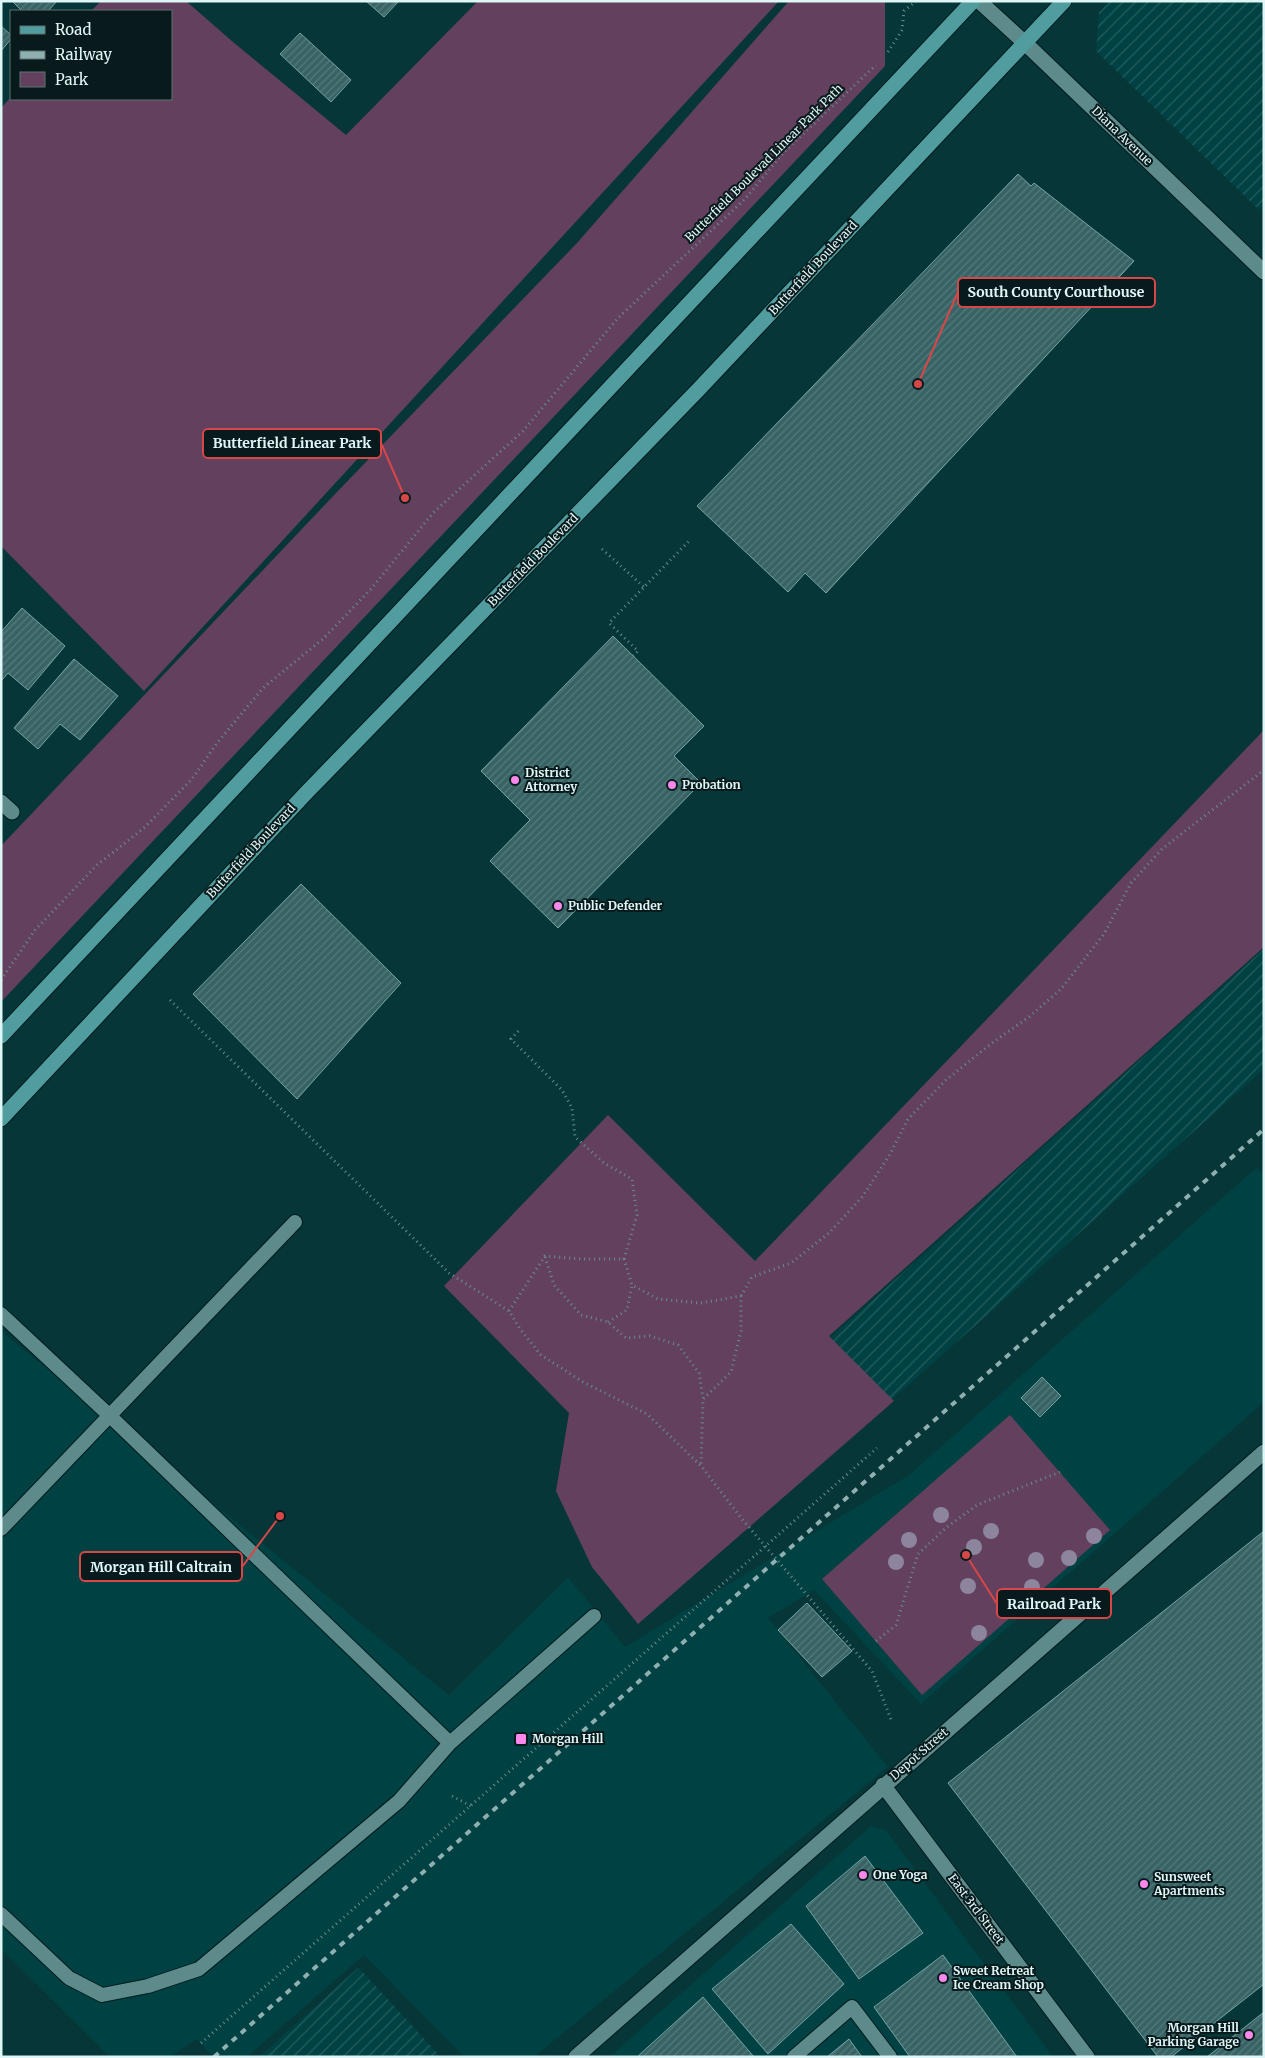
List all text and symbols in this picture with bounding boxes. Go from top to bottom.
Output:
legend [10,10,172,100]
text: Road [55,20,91,39]
text: Railway [55,45,112,64]
text: Park [55,70,89,89]
street label: Butterfield Boulevad Linear Park Path [682,81,846,245]
street label: Diana Avenue [1089,103,1156,168]
street label: Butterfield Boulevard [765,217,860,318]
callout: South County Courthouse [958,278,1155,307]
text: South County Courthouse [968,283,1145,301]
callout: Butterfield Linear Park [203,429,381,458]
text: Butterfield Linear Park [213,434,372,452]
street label: Butterfield Boulevard [484,510,581,609]
place label: District Attorney [524,765,578,794]
marker: District Attorney [509,774,521,786]
place label: Probation [682,777,741,792]
marker: Probation [666,779,678,791]
street label: Butterfield Boulevard [203,800,298,901]
place label: Public Defender [568,898,663,913]
marker: Public Defender [552,900,564,912]
callout: Morgan Hill Caltrain [80,1552,242,1581]
text: Morgan Hill Caltrain [90,1558,233,1576]
callout: Railroad Park [997,1589,1111,1618]
text: Railroad Park [1007,1595,1102,1613]
street label: Depot Street [887,1724,951,1783]
place label: Morgan Hill [532,1731,604,1746]
marker: Morgan Hill [514,1732,528,1746]
place label: One Yoga [873,1867,928,1882]
marker: One Yoga [857,1869,869,1881]
place label: Sunsweet Apartments [1153,1869,1225,1898]
street label: East 3rd Street [945,1871,1008,1947]
marker: Sunsweet Apartments [1138,1878,1150,1890]
place label: Sweet Retreat Ice Cream Shop [953,1963,1044,1992]
marker: Sweet Retreat Ice Cream Shop [937,1972,949,1984]
place label: Morgan Hill Parking Garage [1148,2020,1240,2049]
marker: Morgan Hill Parking Garage [1243,2029,1255,2041]

